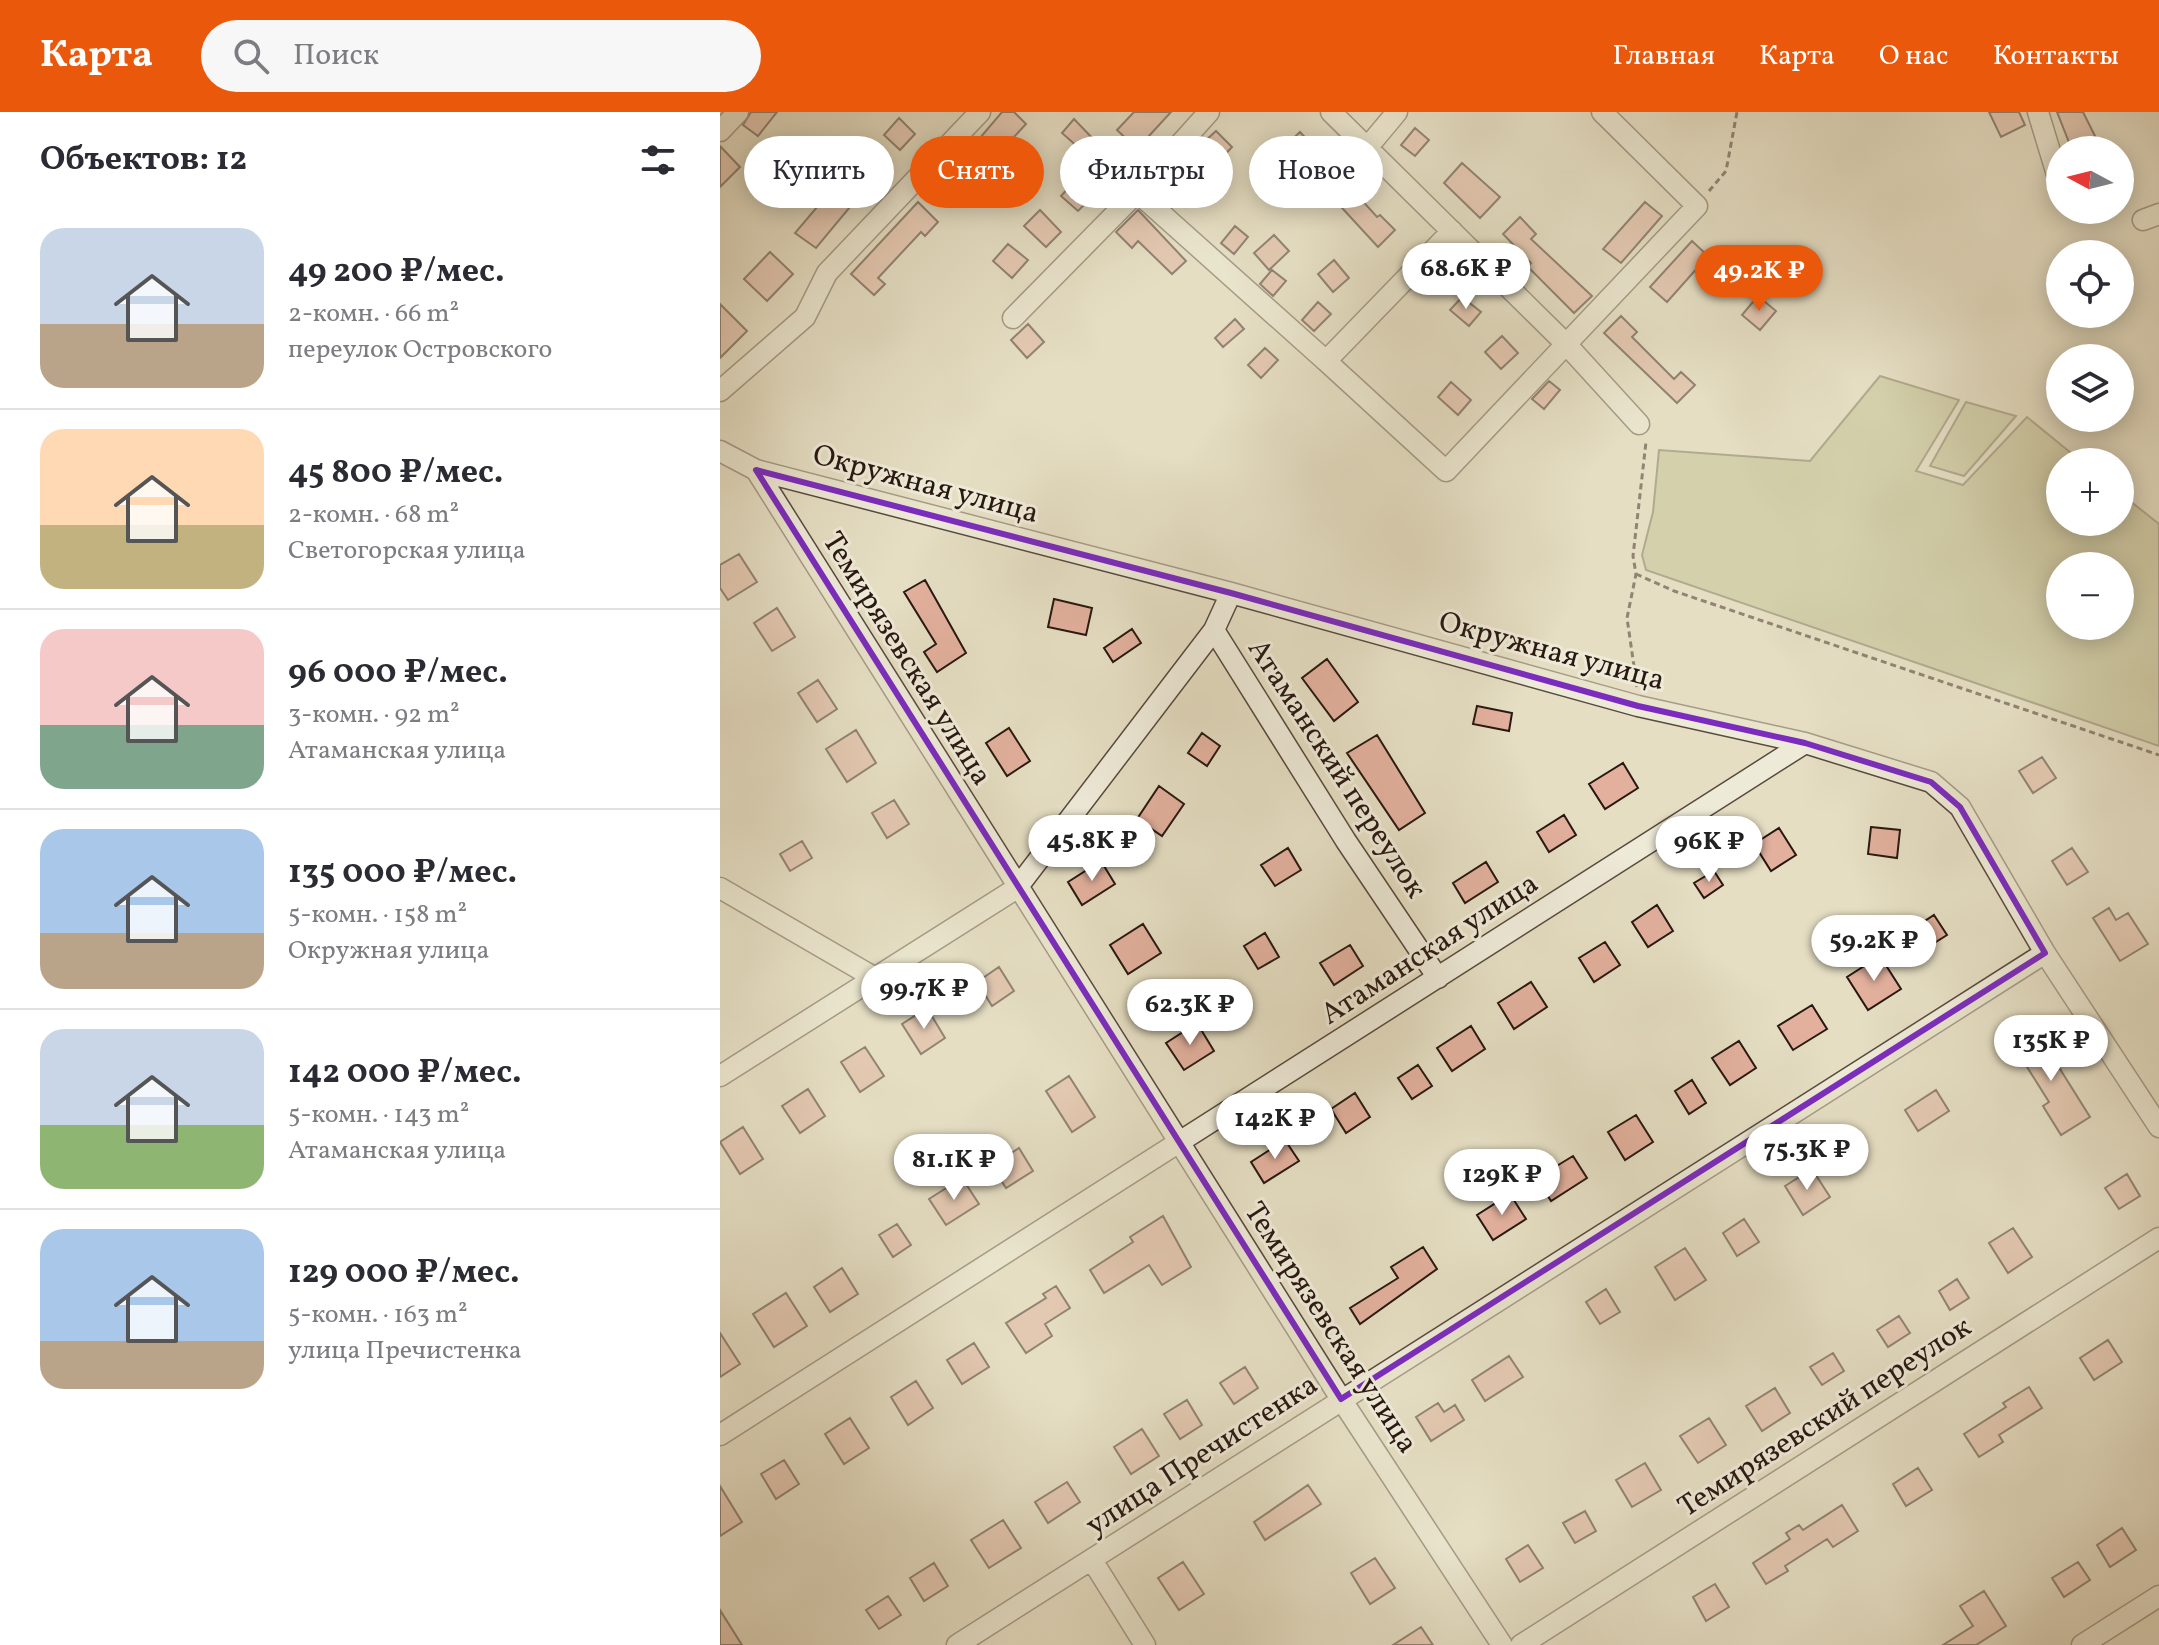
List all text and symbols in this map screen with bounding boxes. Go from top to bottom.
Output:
search box [201,20,761,92]
text: Карта [40,30,153,83]
icon: search [229,34,273,78]
text: Поиск [293,35,379,77]
text: Главная [1613,37,1715,76]
text: Карта [1759,37,1835,76]
text: О нас [1879,37,1949,76]
text: Контакты [1993,37,2119,76]
chip: Купить [744,136,894,208]
chip: Снять [910,136,1044,208]
chip: Фильтры [1060,136,1233,208]
chip: Новое [1249,136,1383,208]
north arrow [2046,136,2134,224]
map controls [2046,136,2134,640]
text: Объектов: 12 [40,137,247,184]
icon: filters [636,138,680,182]
button: locate [2046,240,2134,328]
pin: 68.6K ₽ [1392,243,1540,311]
pin: 49.2K ₽ [1685,245,1833,313]
text: 49 200 ₽/мес. [288,249,505,296]
text: 68.6K ₽ [1420,251,1512,287]
text: 49.2K ₽ [1713,253,1805,289]
icon: home [104,260,200,356]
text: 2-комн. · 66 m² [288,296,459,332]
text: переулок Островского [288,332,552,368]
button: layers [2046,344,2134,432]
street label: Окружная улица [808,435,1043,535]
button: + [2046,448,2134,536]
text: 45 800 ₽/мес. [288,450,504,497]
icon: home [104,461,200,557]
text: 2-комн. · 68 m² [288,497,459,533]
street label: Темирязевская улица [811,524,1002,794]
text: Светогорская улица [288,533,526,569]
button: − [2046,552,2134,640]
street label: Окружная улица [1434,602,1669,702]
street label: Атаманский переулок [1237,631,1436,907]
text: 96 000 ₽/мес. [288,650,508,697]
icon: home [104,661,200,757]
text: 3-комн. · 92 m² [288,697,460,733]
text: Атаманская улица [288,733,506,769]
pin: 45.8K ₽ [1018,815,1166,883]
pin: 96K ₽ [1653,816,1765,884]
text: 45.8K ₽ [1046,823,1138,859]
text: 96K ₽ [1674,824,1744,860]
text: 135 000 ₽/мес. [288,850,517,897]
icon: home [104,861,200,957]
street label: Атаманская улица [1313,863,1547,1036]
text: 5-комн. · 158 m² [288,897,467,933]
pin: 59.2K ₽ [1800,915,1948,983]
text: 59.2K ₽ [1829,923,1919,959]
text: Окружная улица [288,933,489,969]
pin: 99.7K ₽ [850,963,998,1031]
text: 99.7K ₽ [879,971,969,1007]
pin: 62.3K ₽ [1116,979,1264,1047]
text: 62.3K ₽ [1145,987,1235,1023]
pin: 135K ₽ [1986,1015,2116,1083]
text: 135K ₽ [2012,1023,2090,1059]
text: 142 000 ₽/мес. [288,1050,522,1097]
icon: home [104,1061,200,1157]
pin: 142K ₽ [1210,1093,1340,1161]
text: 5-комн. · 143 m² [288,1097,469,1133]
text: 142K ₽ [1234,1101,1316,1137]
pin: 75.3K ₽ [1733,1124,1881,1192]
text: 75.3K ₽ [1764,1132,1850,1168]
text: Атаманская улица [288,1133,506,1169]
pin: 81.1K ₽ [880,1134,1028,1202]
text: 81.1K ₽ [912,1142,996,1178]
pin: 129K ₽ [1437,1149,1567,1217]
text: 129K ₽ [1462,1157,1542,1193]
street label: Темирязевская улица [1233,1194,1427,1462]
text: 129 000 ₽/мес. [288,1250,520,1297]
icon: home [104,1261,200,1357]
text: 5-комн. · 163 m² [288,1297,468,1333]
street label: Темирязевский переулок [1670,1307,1980,1528]
text: улица Пречистенка [288,1333,522,1369]
street label: улица Пречистенка [1078,1365,1327,1547]

